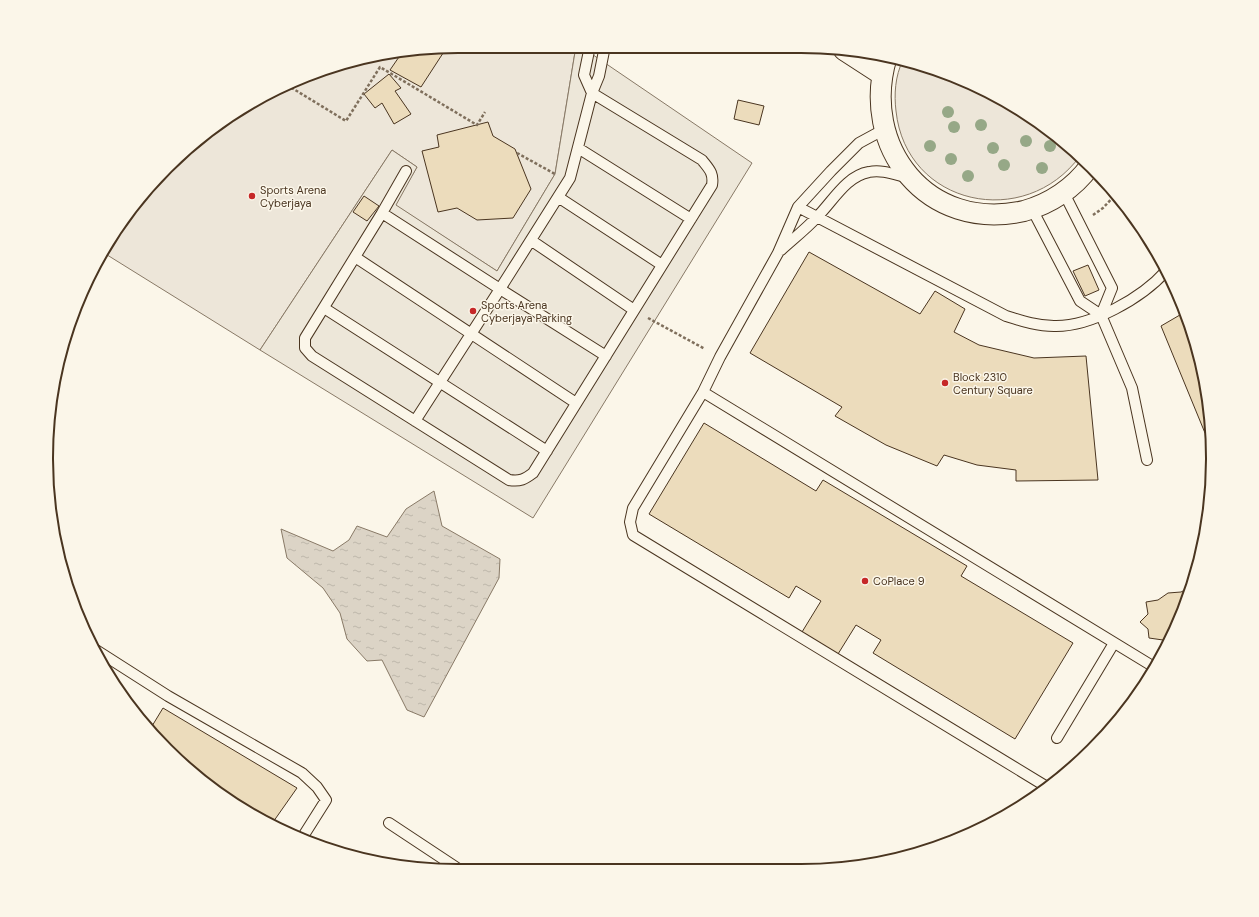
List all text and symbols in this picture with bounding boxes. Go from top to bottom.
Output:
place label: Sports Arena Cyberjaya [260,183,326,210]
marker: Sports Arena Cyberjaya [247,191,257,201]
place label: Sports Arena Cyberjaya Parking [481,298,572,325]
marker: Sports Arena Cyberjaya Parking [468,306,478,316]
place label: Block 2310 Century Square [953,370,1033,397]
marker: Block 2310 Century Square [940,378,950,388]
place label: CoPlace 9 [873,574,925,588]
marker: CoPlace 9 [860,576,870,586]

